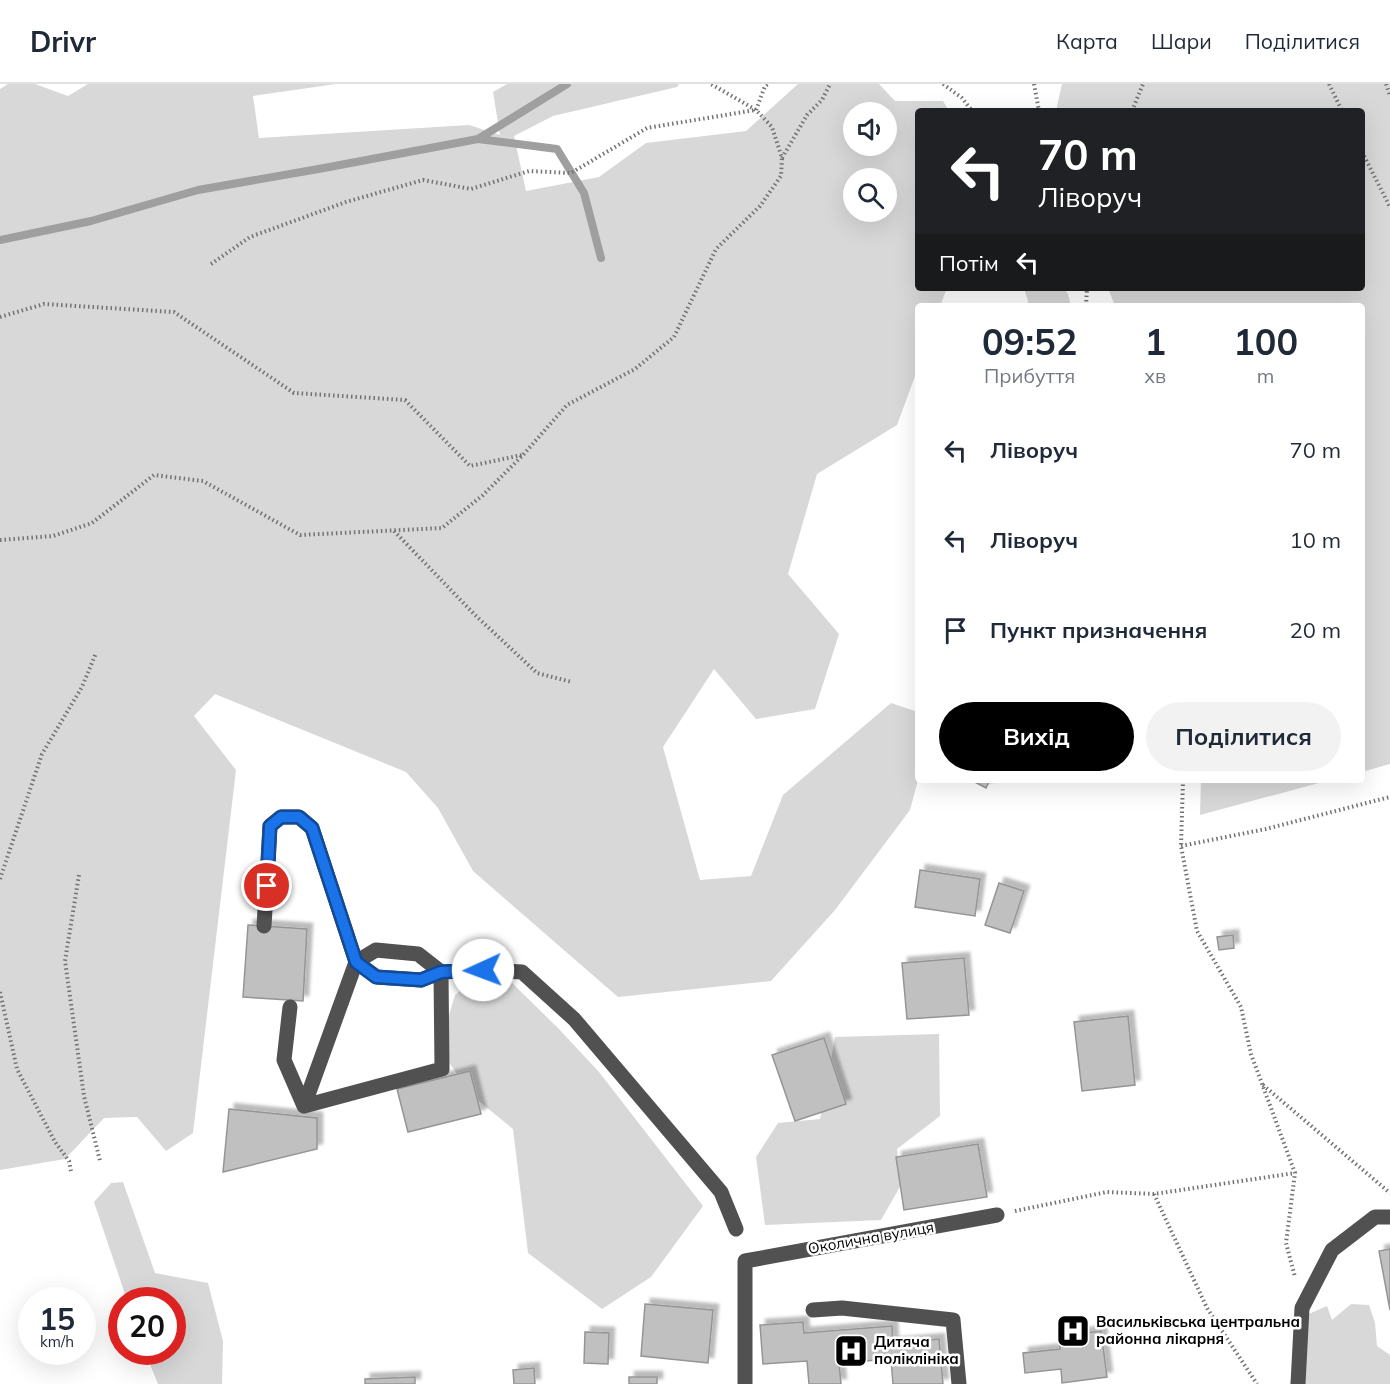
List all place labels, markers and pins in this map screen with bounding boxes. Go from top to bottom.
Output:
pin [241,860,292,911]
place label: Васильківська центральна районна лікарня [1096,1312,1300,1348]
hospital icon: Васильківська центральна районна лікарня [1055,1313,1091,1349]
place label: Дитяча поліклініка [874,1332,959,1368]
hospital icon: Дитяча поліклініка [833,1333,869,1369]

